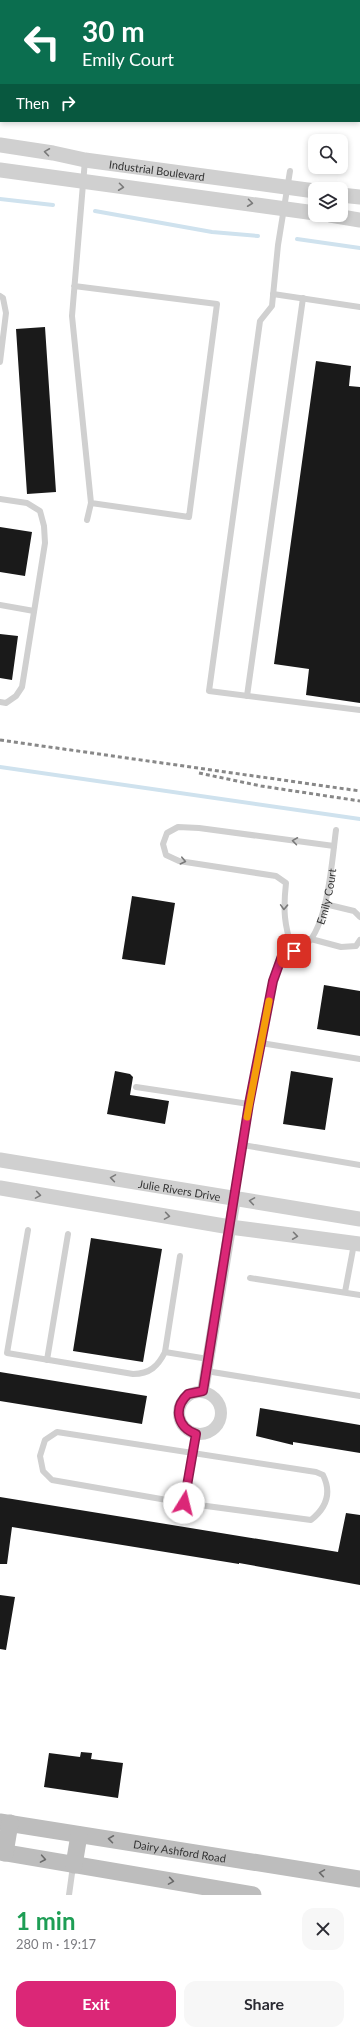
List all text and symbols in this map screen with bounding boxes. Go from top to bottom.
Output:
text: 30 m [82,14,145,48]
icon: left [16,16,68,68]
text: Emily Court [82,48,174,70]
icon: right [57,92,79,114]
text: Then [16,94,49,112]
map controls [308,134,348,222]
button: search [308,134,348,174]
one-way arrow [44,148,50,157]
street label: Industrial Boulevard [108,157,206,183]
one-way arrow [118,182,124,191]
button: layers [308,182,348,222]
one-way arrow [247,199,253,208]
one-way arrow [292,837,298,846]
one-way arrow [180,857,187,865]
street label: Emily Court [313,868,338,926]
one-way arrow [280,905,288,911]
pin [277,934,311,968]
icon: arrive [283,940,305,962]
one-way arrow [110,1175,116,1183]
street label: Julie Rivers Drive [138,1176,222,1203]
one-way arrow [35,1190,42,1199]
one-way arrow [249,1197,255,1206]
one-way arrow [164,1211,170,1220]
one-way arrow [292,1231,298,1240]
position arrow [163,1482,205,1524]
one-way arrow [108,1835,114,1844]
street label: Dairy Ashford Road [132,1837,227,1864]
one-way arrow [40,1855,46,1863]
one-way arrow [318,1869,325,1877]
one-way arrow [168,1876,174,1885]
text: 1 min [16,1906,76,1935]
button: close [302,1908,344,1950]
text: 280 m · 19:17 [16,1936,96,1952]
button: Exit [16,1981,176,2027]
button: Share [184,1981,344,2027]

